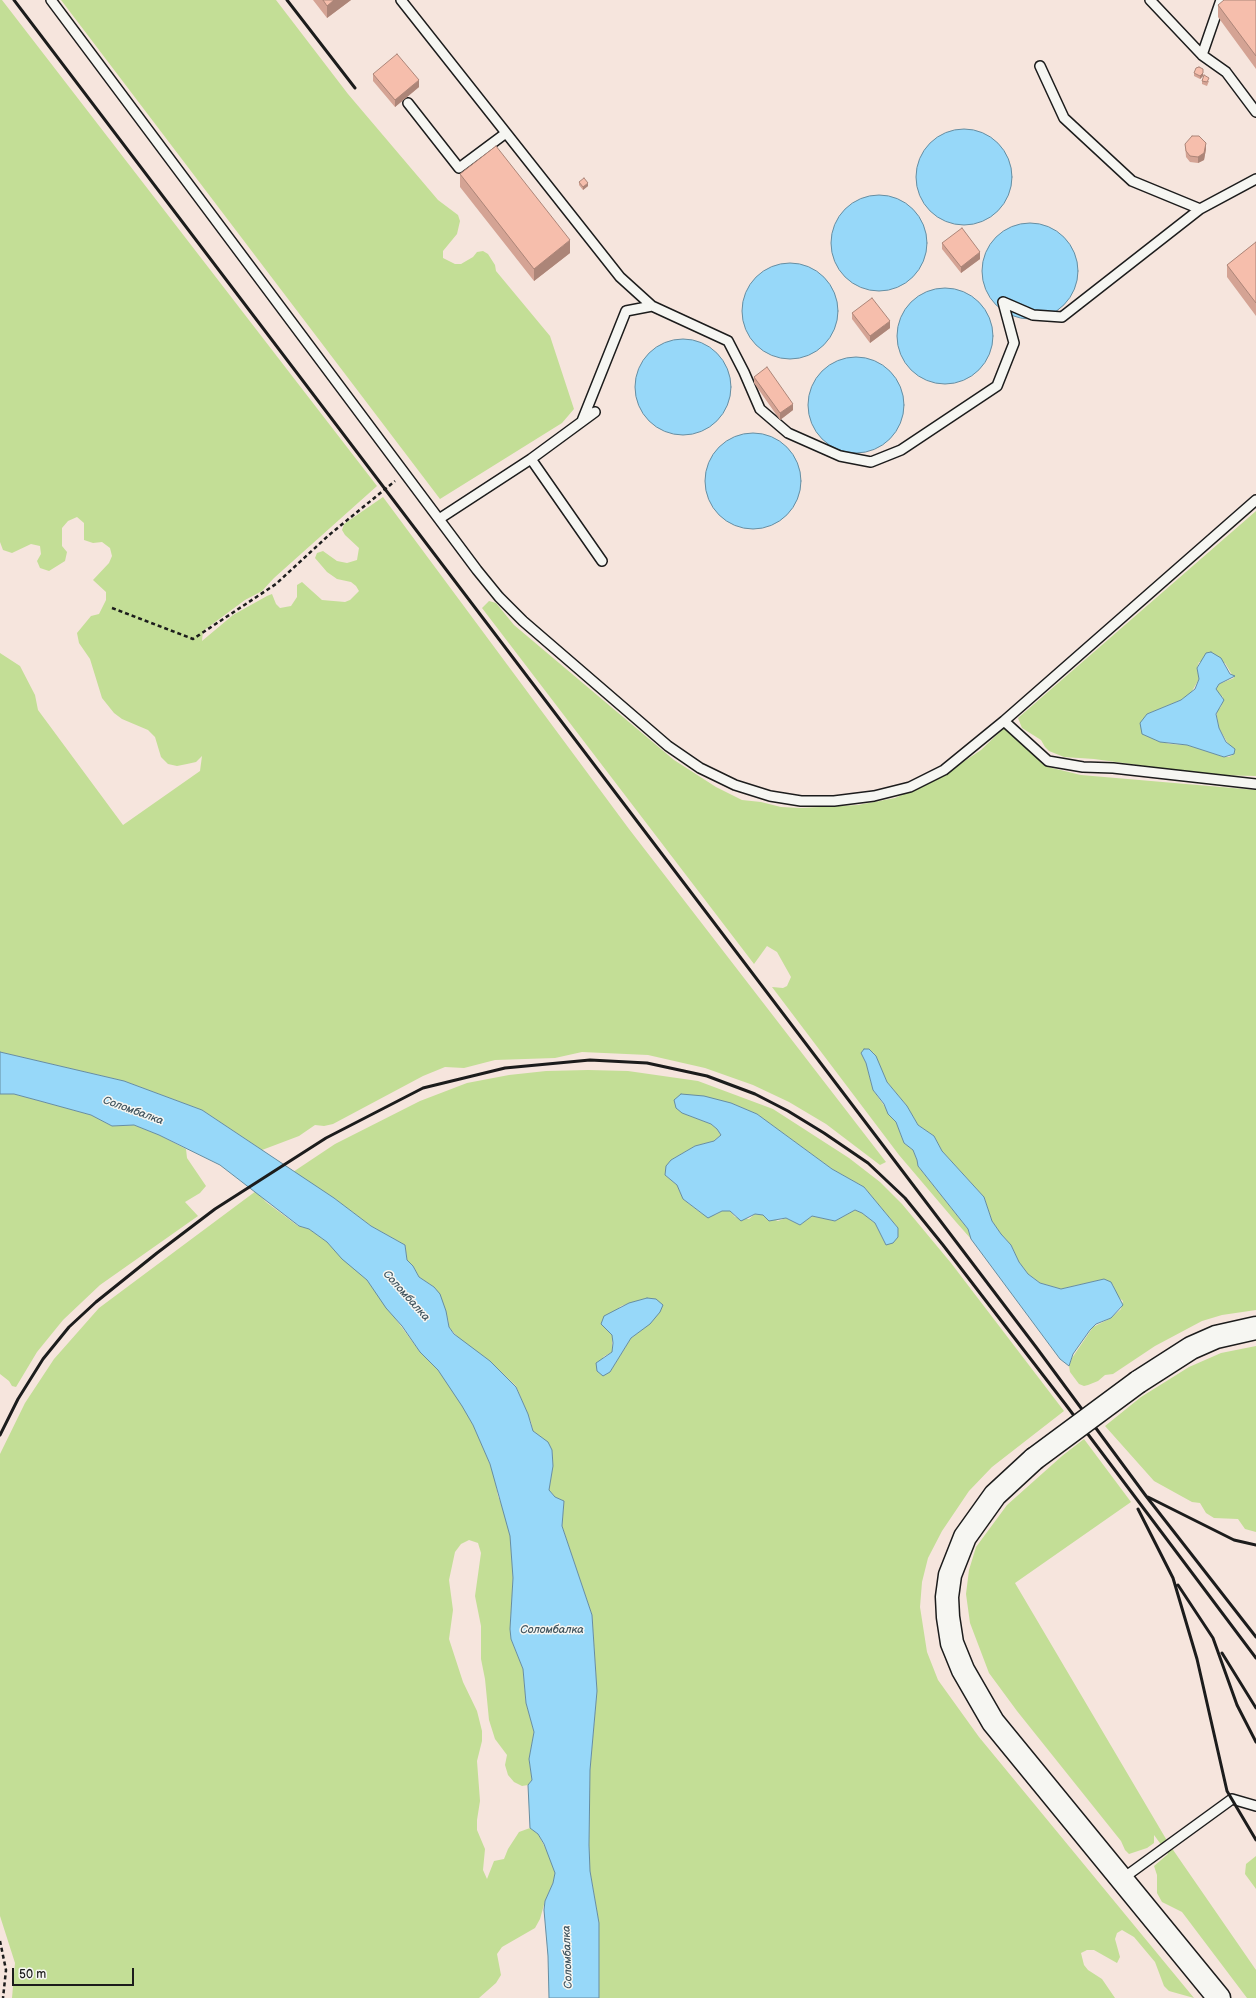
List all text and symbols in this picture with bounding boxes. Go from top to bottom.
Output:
water label: Соломбалка [101,1094,165,1128]
water label: Соломбалка [380,1268,432,1324]
water label: Соломбалка [520,1623,584,1637]
water label: Соломбалка [560,1925,576,1989]
scale bar [14,1960,136,1986]
text: 50 m [19,1967,46,1982]

